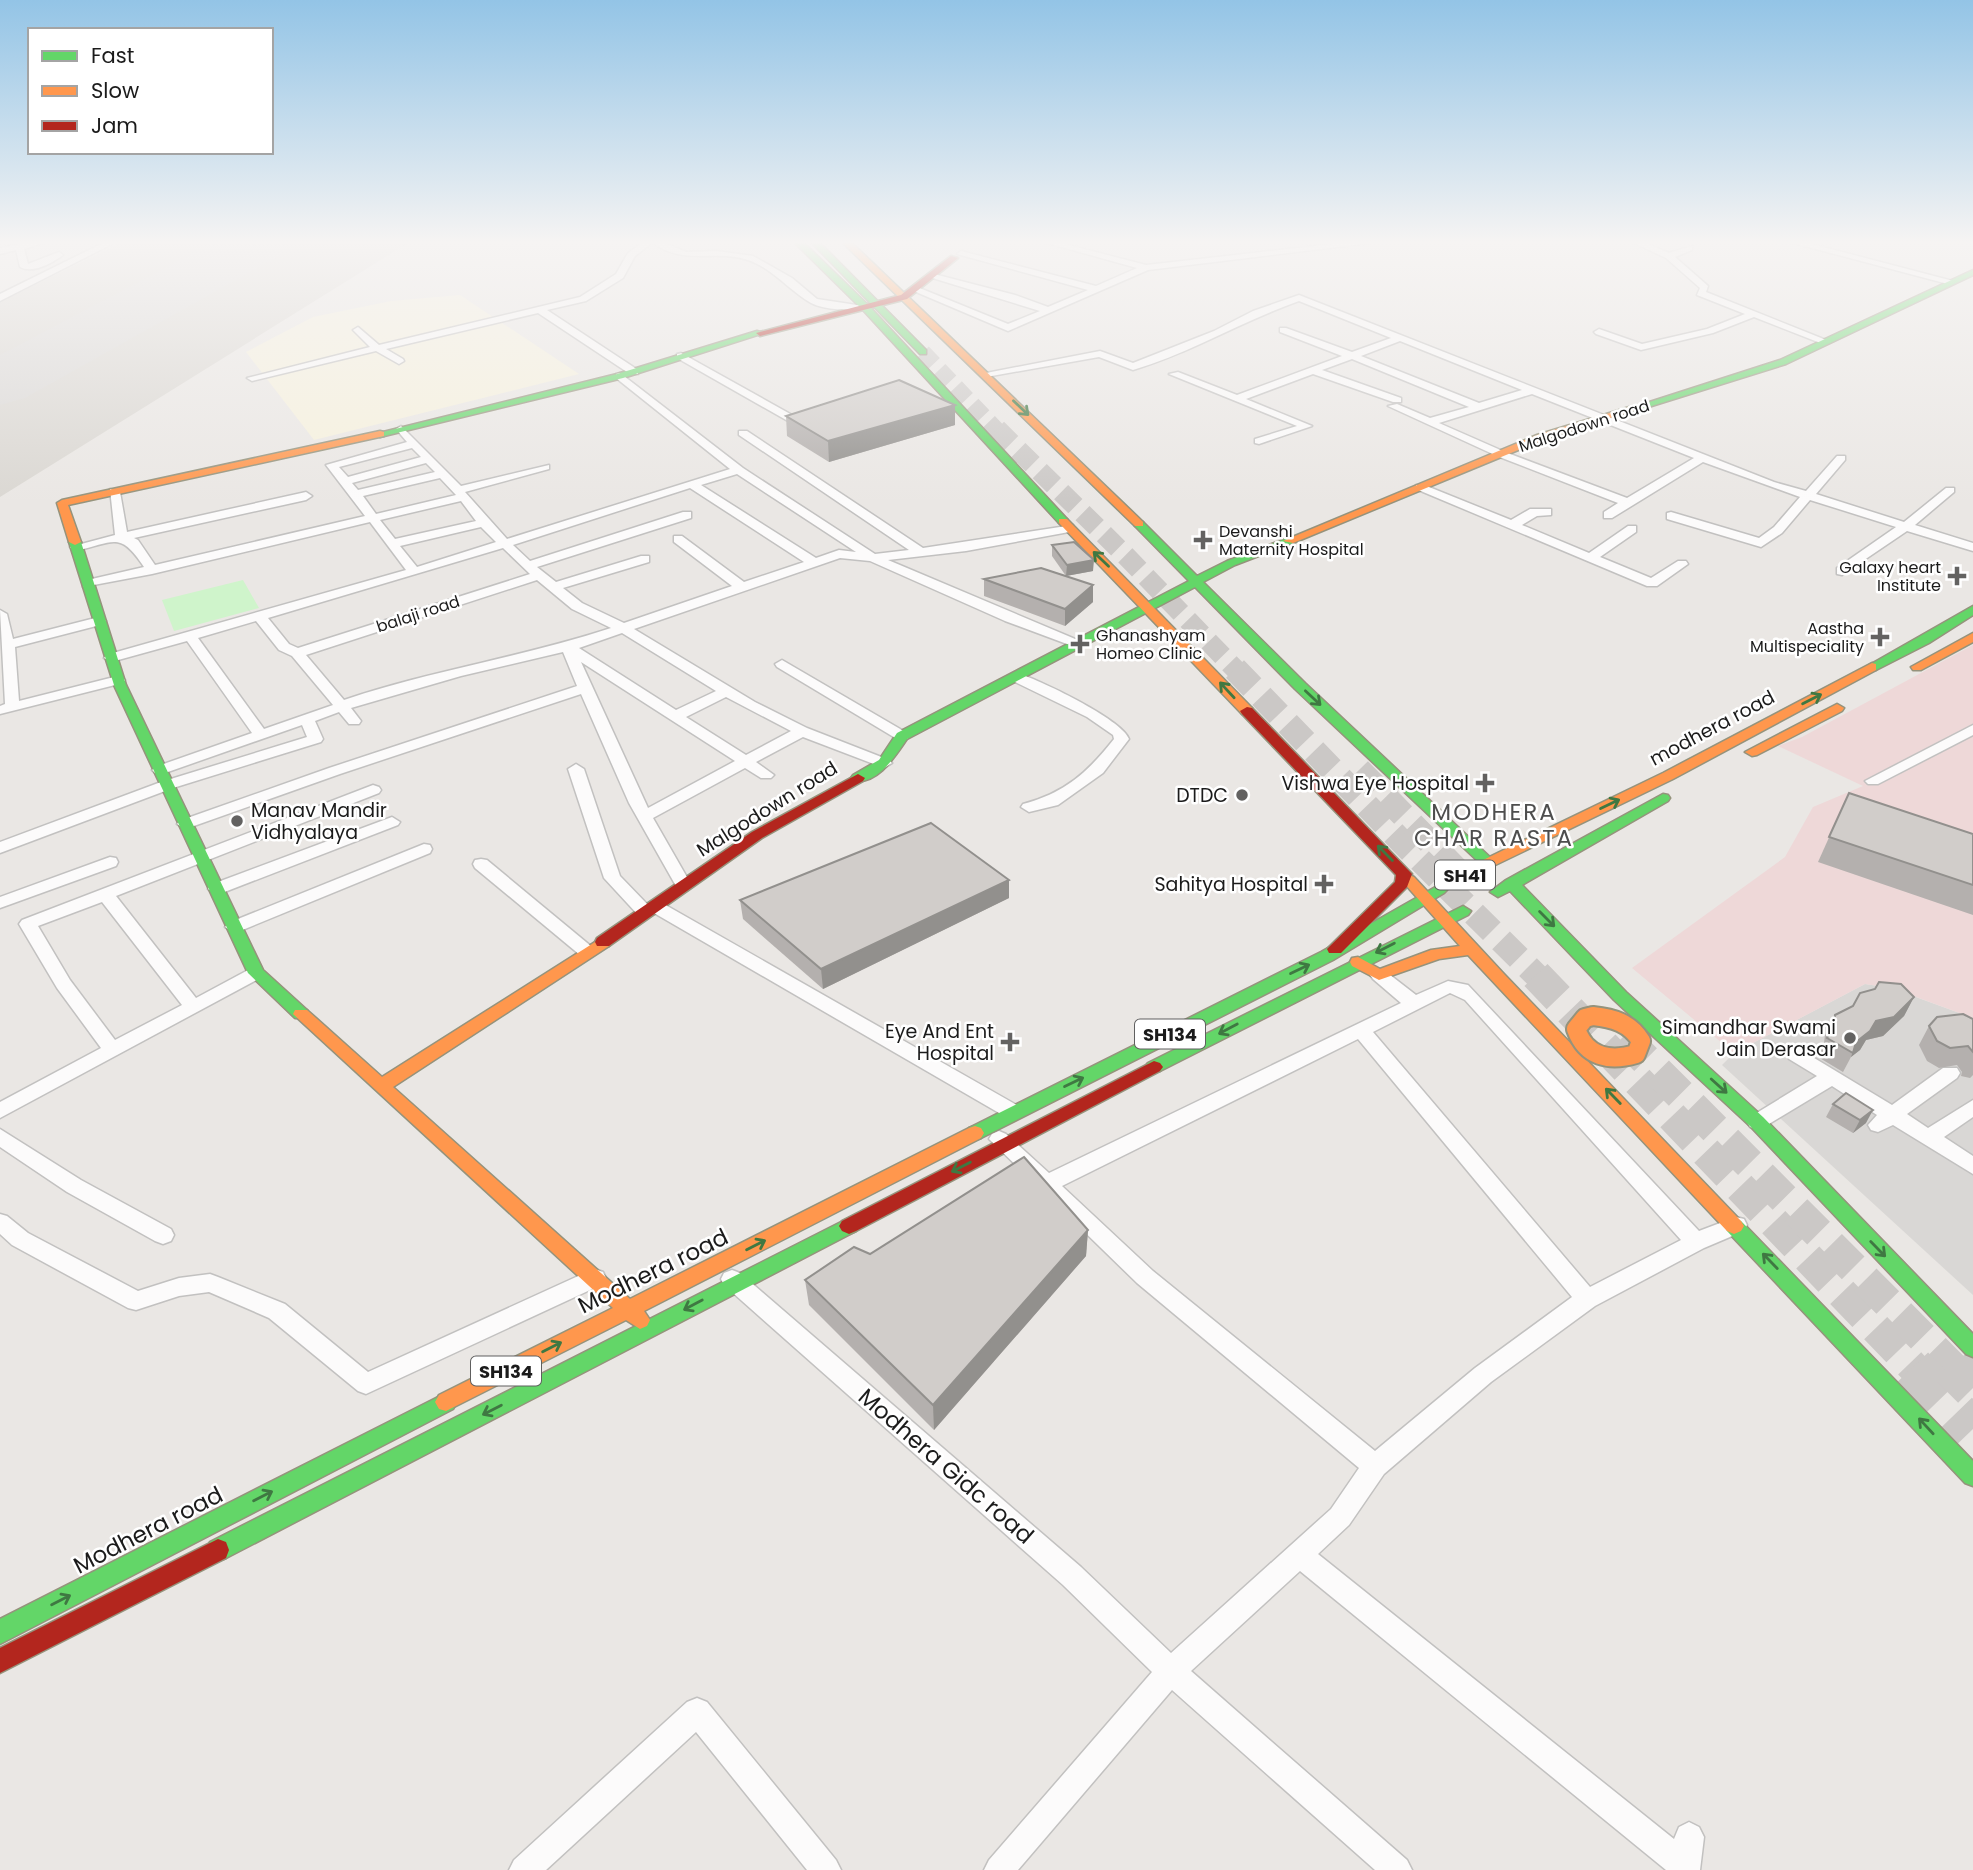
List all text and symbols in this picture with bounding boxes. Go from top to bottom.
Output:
legend [28,28,273,154]
text: Fast [91,41,134,70]
text: Slow [91,76,139,105]
text: Jam [91,111,138,140]
street label: Malgodown road [1516,394,1652,458]
one-way arrow [1012,400,1029,417]
place label: Devanshi Maternity Hospital [1219,520,1364,561]
marker: Devanshi Maternity Hospital [1193,530,1213,550]
one-way arrow [1093,551,1110,568]
place label: Galaxy heart Institute [1839,556,1941,597]
marker: Galaxy heart Institute [1947,566,1967,586]
street label: balaji road [373,590,463,638]
place label: Aastha Multispeciality [1750,617,1864,658]
place label: Ghanashyam Homeo Clinic [1096,624,1205,665]
marker: Aastha Multispeciality [1870,627,1890,647]
marker: Ghanashyam Homeo Clinic [1070,634,1090,654]
one-way arrow [1218,682,1235,699]
street label: modhera road [1645,684,1779,772]
one-way arrow [1304,690,1322,706]
one-way arrow [1801,692,1822,706]
street label: Malgodown road [691,755,843,863]
place label: Vishwa Eye Hospital [1281,770,1469,797]
marker: Vishwa Eye Hospital [1475,773,1495,793]
place label: DTDC [1176,782,1228,809]
marker: DTDC [1234,787,1250,803]
district label: MODHERA CHAR RASTA [1414,796,1574,854]
place label: Manav Mandir Vidhyalaya [251,797,387,846]
one-way arrow [1599,797,1620,810]
marker: Manav Mandir Vidhyalaya [229,813,245,829]
one-way arrow [1377,845,1394,862]
road number: SH41 [1435,860,1495,890]
place label: Sahitya Hospital [1154,871,1308,898]
marker: Sahitya Hospital [1314,874,1334,894]
one-way arrow [1538,910,1555,927]
one-way arrow [1375,942,1396,956]
one-way arrow [1289,962,1310,976]
place label: Simandhar Swami Jain Derasar [1662,1014,1836,1063]
place label: Eye And Ent Hospital [885,1018,994,1067]
road number: SH134 [1135,1020,1205,1049]
one-way arrow [1218,1022,1239,1036]
marker: Simandhar Swami Jain Derasar [1842,1030,1858,1046]
marker: Eye And Ent Hospital [1000,1032,1020,1052]
one-way arrow [1063,1074,1084,1088]
one-way arrow [1710,1078,1728,1094]
one-way arrow [1605,1088,1622,1105]
one-way arrow [951,1161,972,1174]
street label: Modhera road [572,1221,734,1321]
one-way arrow [745,1238,766,1252]
one-way arrow [1870,1240,1887,1257]
one-way arrow [1762,1253,1779,1270]
one-way arrow [684,1298,704,1312]
one-way arrow [541,1339,562,1353]
road number: SH134 [471,1356,541,1386]
street label: Modhera Gidc road [851,1381,1041,1551]
one-way arrow [482,1404,502,1418]
one-way arrow [1918,1418,1935,1435]
street label: Modhera road [68,1479,228,1581]
one-way arrow [252,1489,273,1502]
one-way arrow [50,1593,71,1607]

